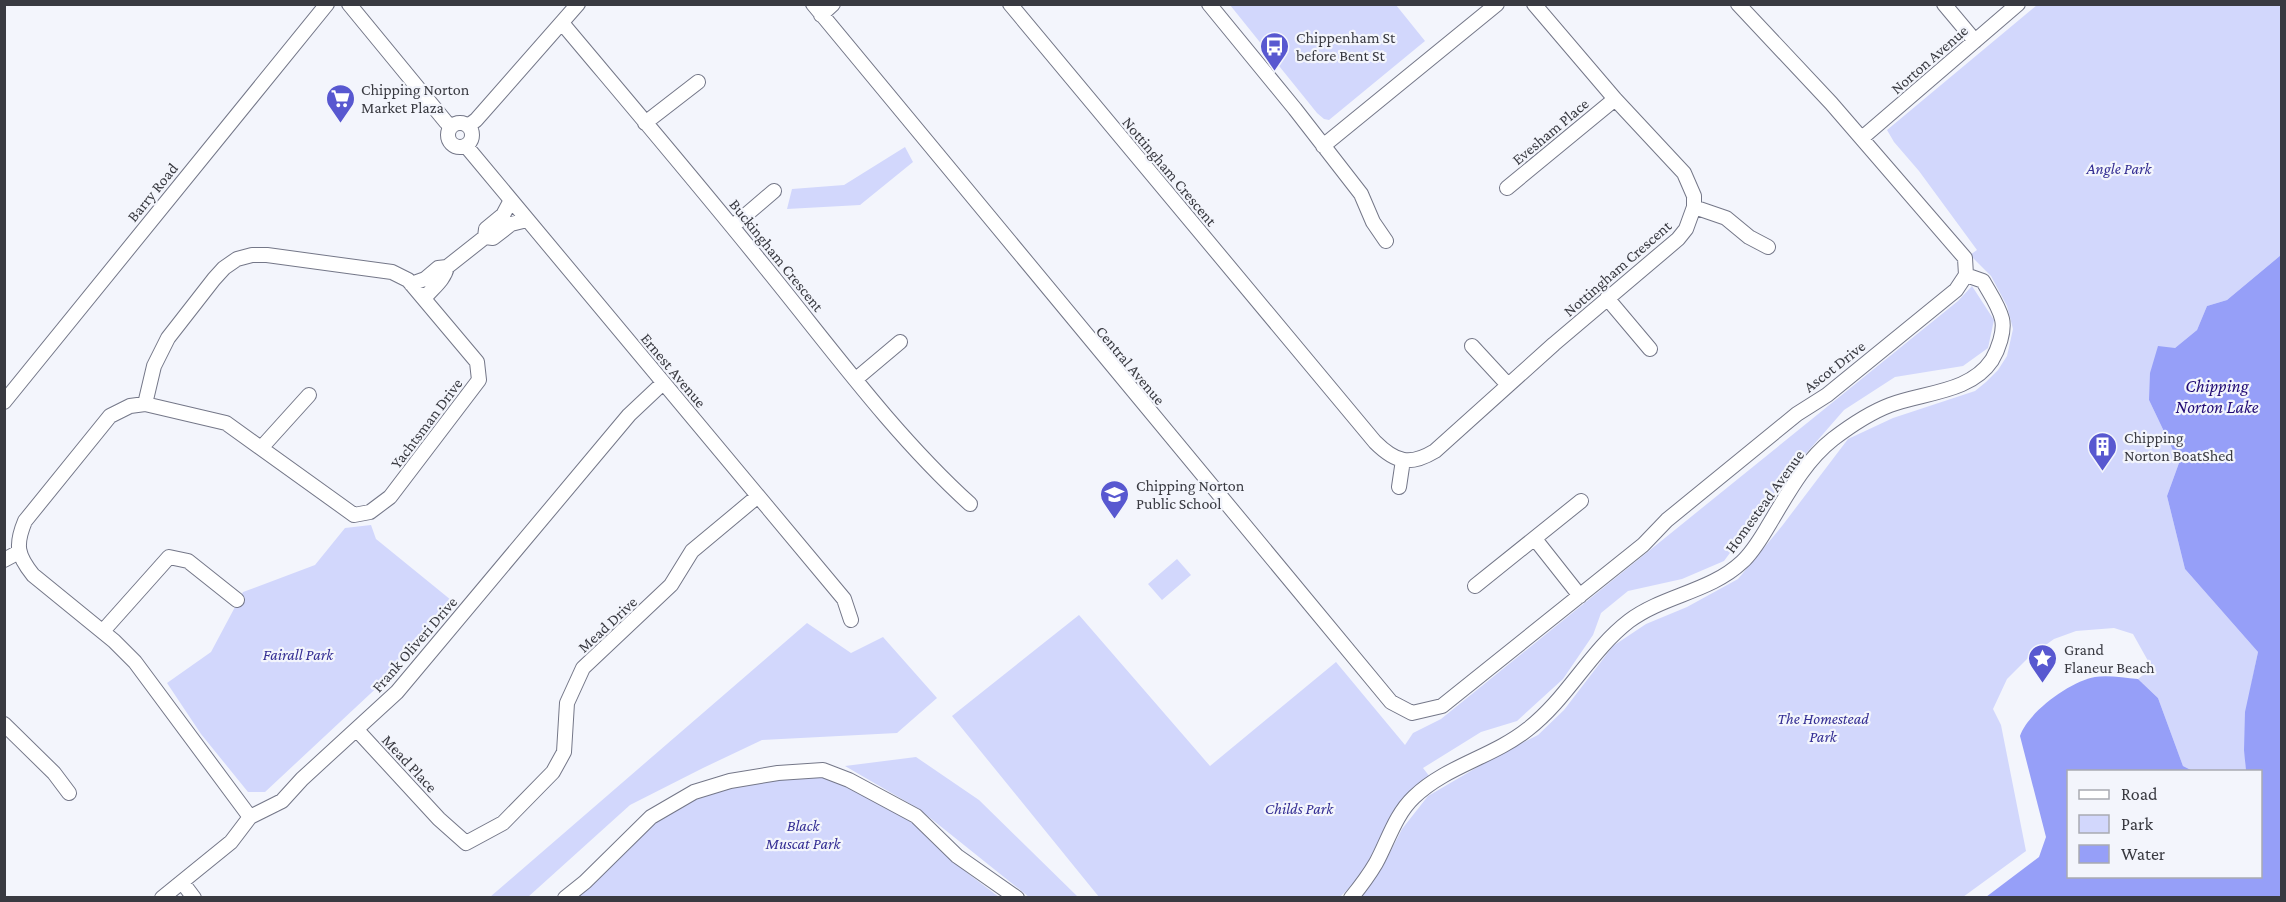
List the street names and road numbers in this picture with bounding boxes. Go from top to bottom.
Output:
street label: Norton Avenue [1888,22,1971,97]
street label: Evesham Place [1509,95,1592,168]
street label: Nottingham Crescent [1118,113,1221,230]
street label: Barry Road [124,159,182,226]
street label: Buckingham Crescent [725,196,828,316]
street label: Nottingham Crescent [1560,217,1676,320]
street label: Central Avenue [1093,323,1168,408]
street label: Ernest Avenue [638,330,710,411]
street label: Ascot Drive [1800,337,1868,396]
street label: Yachtsman Drive [387,375,466,472]
street label: Homestead Avenue [1721,447,1807,556]
street label: Frank Oliveri Drive [368,593,460,696]
street label: Mead Drive [575,593,640,656]
street label: Mead Place [379,731,441,796]

